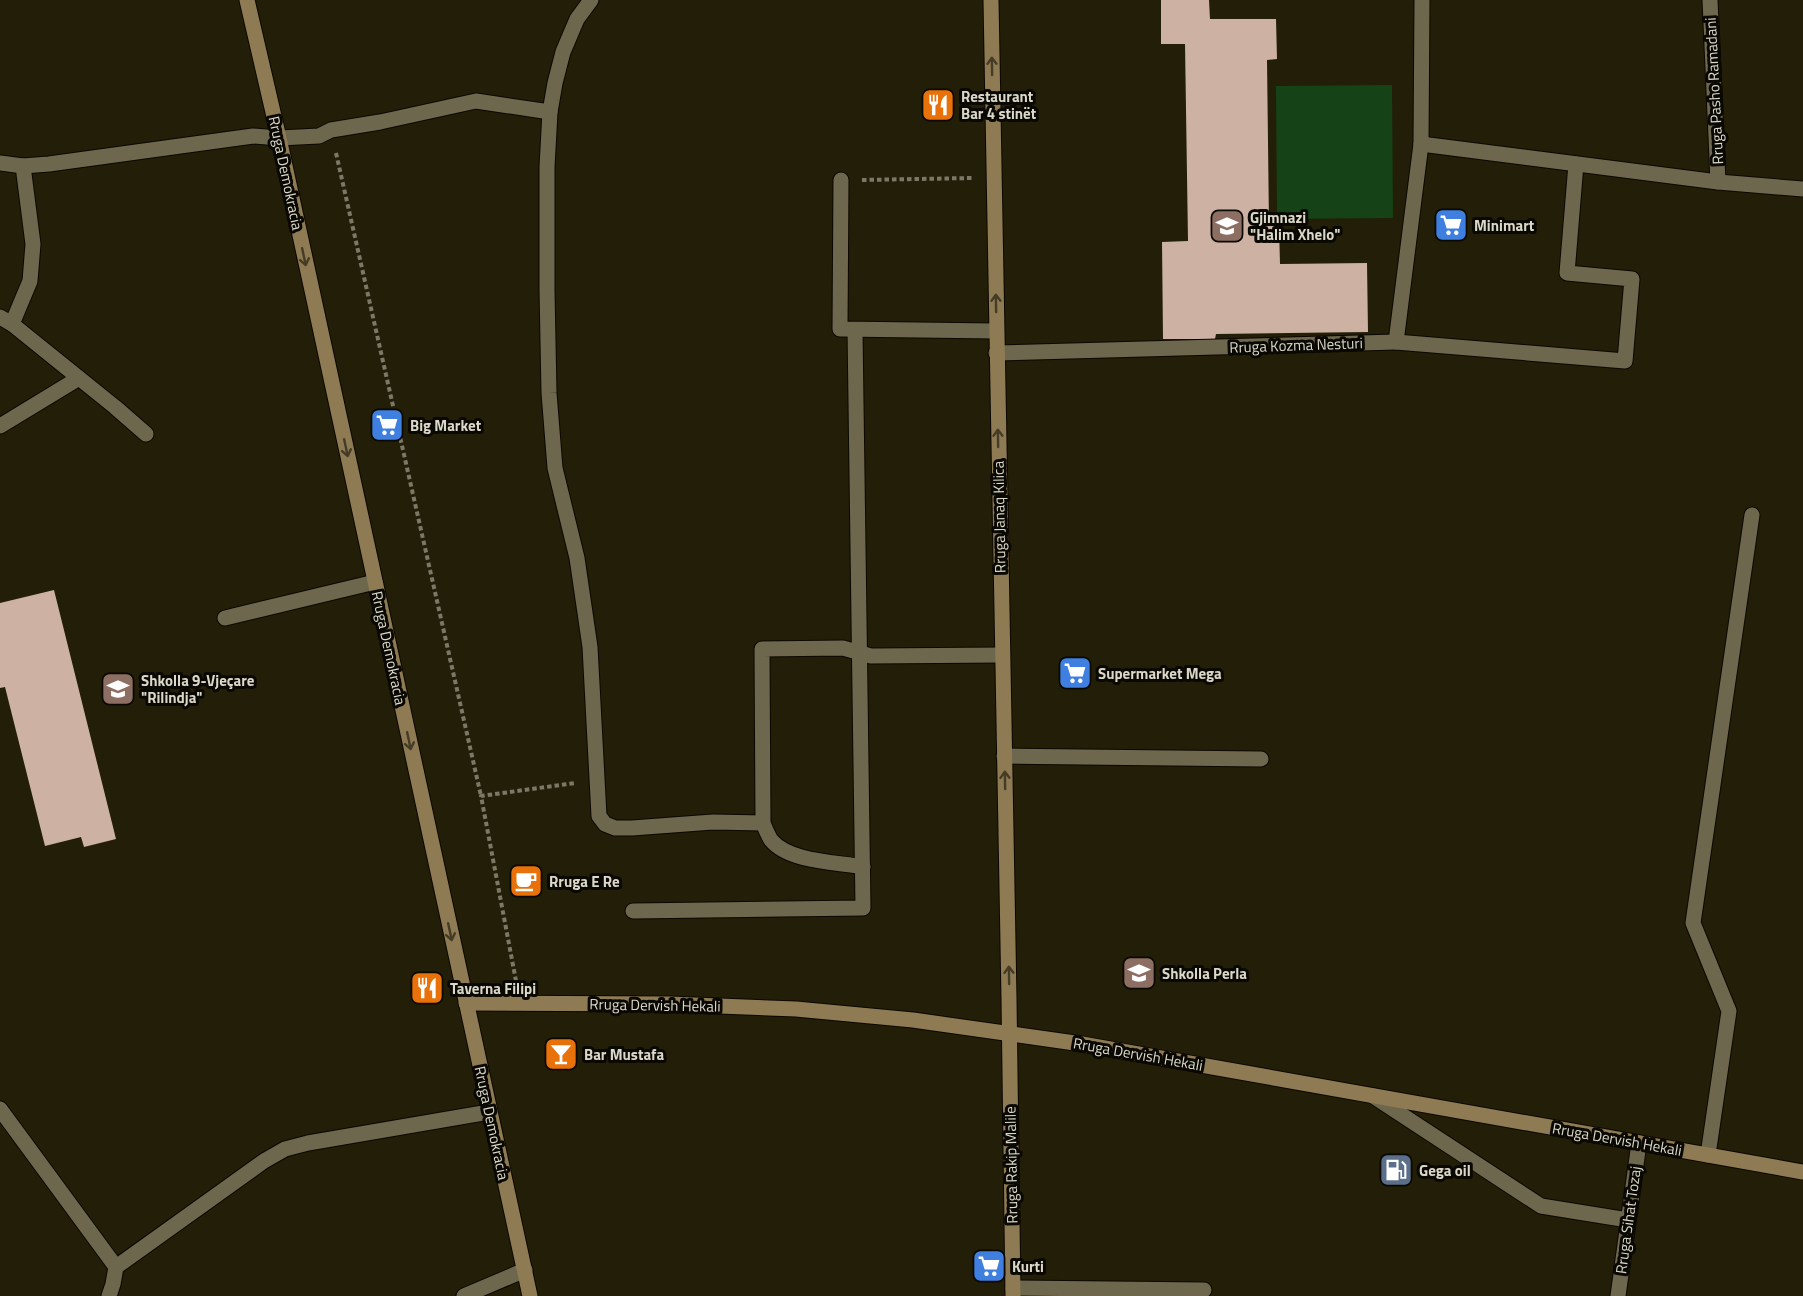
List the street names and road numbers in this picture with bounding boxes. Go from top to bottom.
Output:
street label: Rruga Pasho Ramadani [1699,17,1729,165]
street label: Rruga Demokracia [263,114,309,233]
street label: Rruga Kozma Nesturi [1229,331,1363,359]
street label: Rruga Janaq Kilica [987,460,1011,573]
street label: Rruga Demokracia [366,589,412,708]
street label: Rruga Dervish Hekali [589,992,721,1018]
street label: Rruga Dervish Hekali [1071,1031,1205,1077]
street label: Rruga Demokracia [469,1064,515,1183]
street label: Rruga Rakip Malile [998,1106,1024,1224]
street label: Rruga Dervish Hekali [1550,1116,1684,1162]
street label: Rruga Sihat Tozaj [1609,1165,1647,1275]

